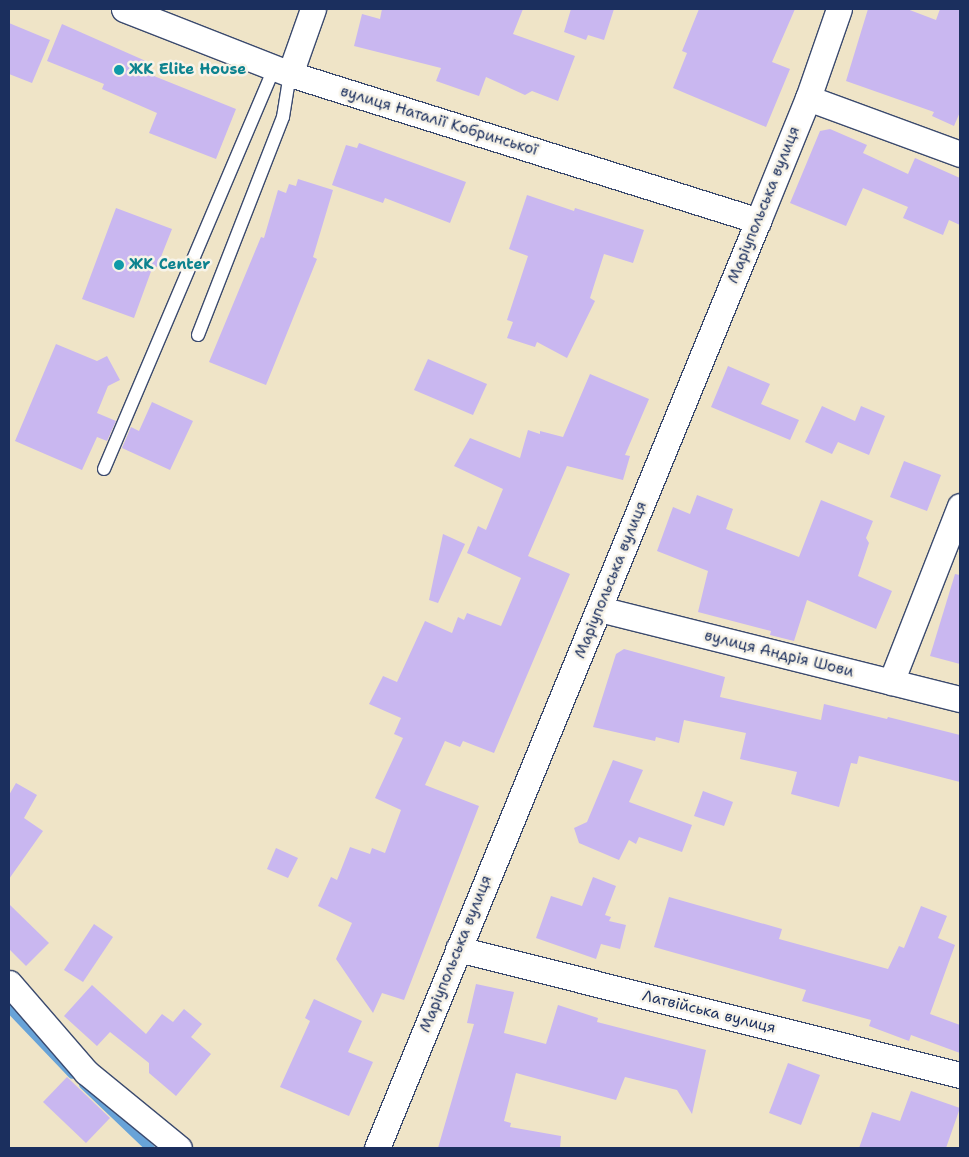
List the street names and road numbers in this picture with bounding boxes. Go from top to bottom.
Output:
street label: вулиця Наталії Кобринської [338,82,540,160]
street label: Маріупольська вулиця [724,124,804,286]
street label: Маріупольська вулиця [571,499,651,661]
street label: вулиця Андрія Шови [702,627,856,681]
street label: Маріупольська вулиця [416,873,496,1035]
street label: Латвійська вулиця [640,987,778,1037]

